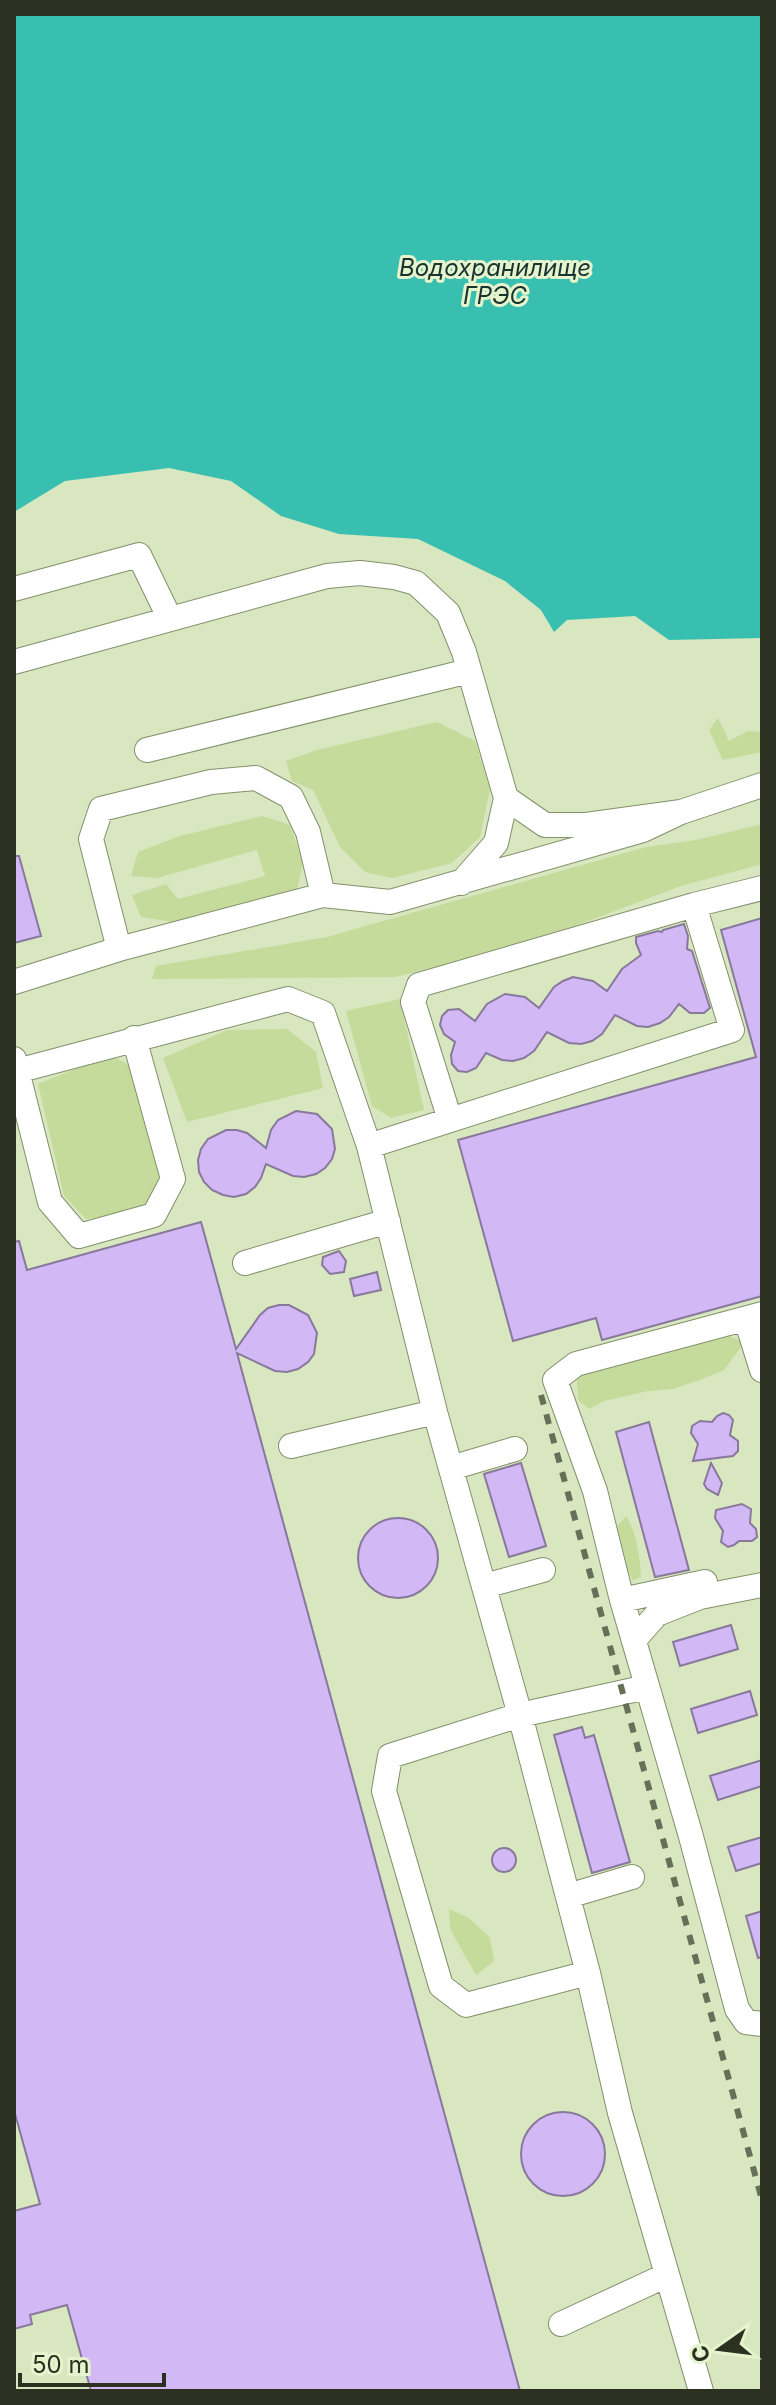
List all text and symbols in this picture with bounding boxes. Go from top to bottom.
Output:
water label: Водохранилище ГРЭС [399,253,591,310]
north arrow [680,2309,760,2389]
scale bar [20,2337,164,2387]
text: С [686,2343,715,2365]
text: 50 m [32,2350,90,2379]

